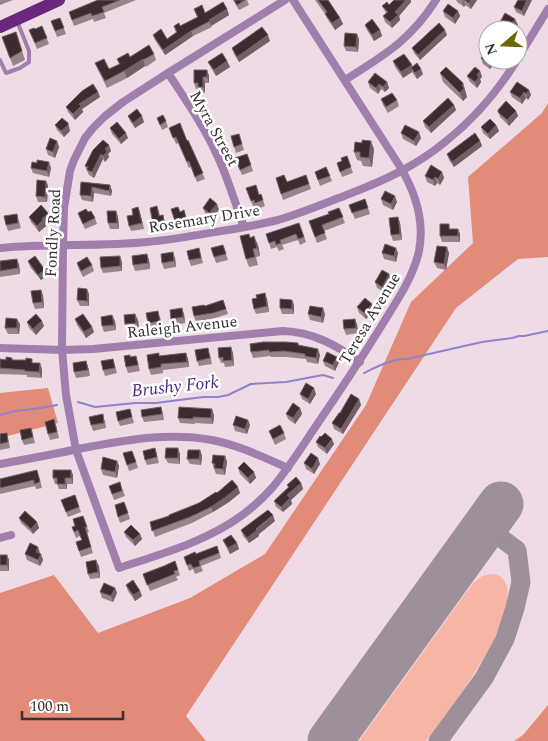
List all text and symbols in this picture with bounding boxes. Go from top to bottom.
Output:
north arrow [478,20,528,70]
text: N [479,40,503,58]
street label: Myra Street [183,86,245,171]
street label: Fondly Road [39,188,67,278]
street label: Rosemary Drive [147,198,262,240]
street label: Teresa Avenue [333,268,407,369]
street label: Raleigh Avenue [126,309,238,345]
water label: Brushy Fork [130,368,221,405]
scale bar [22,688,124,720]
text: 100 m [30,695,69,718]

